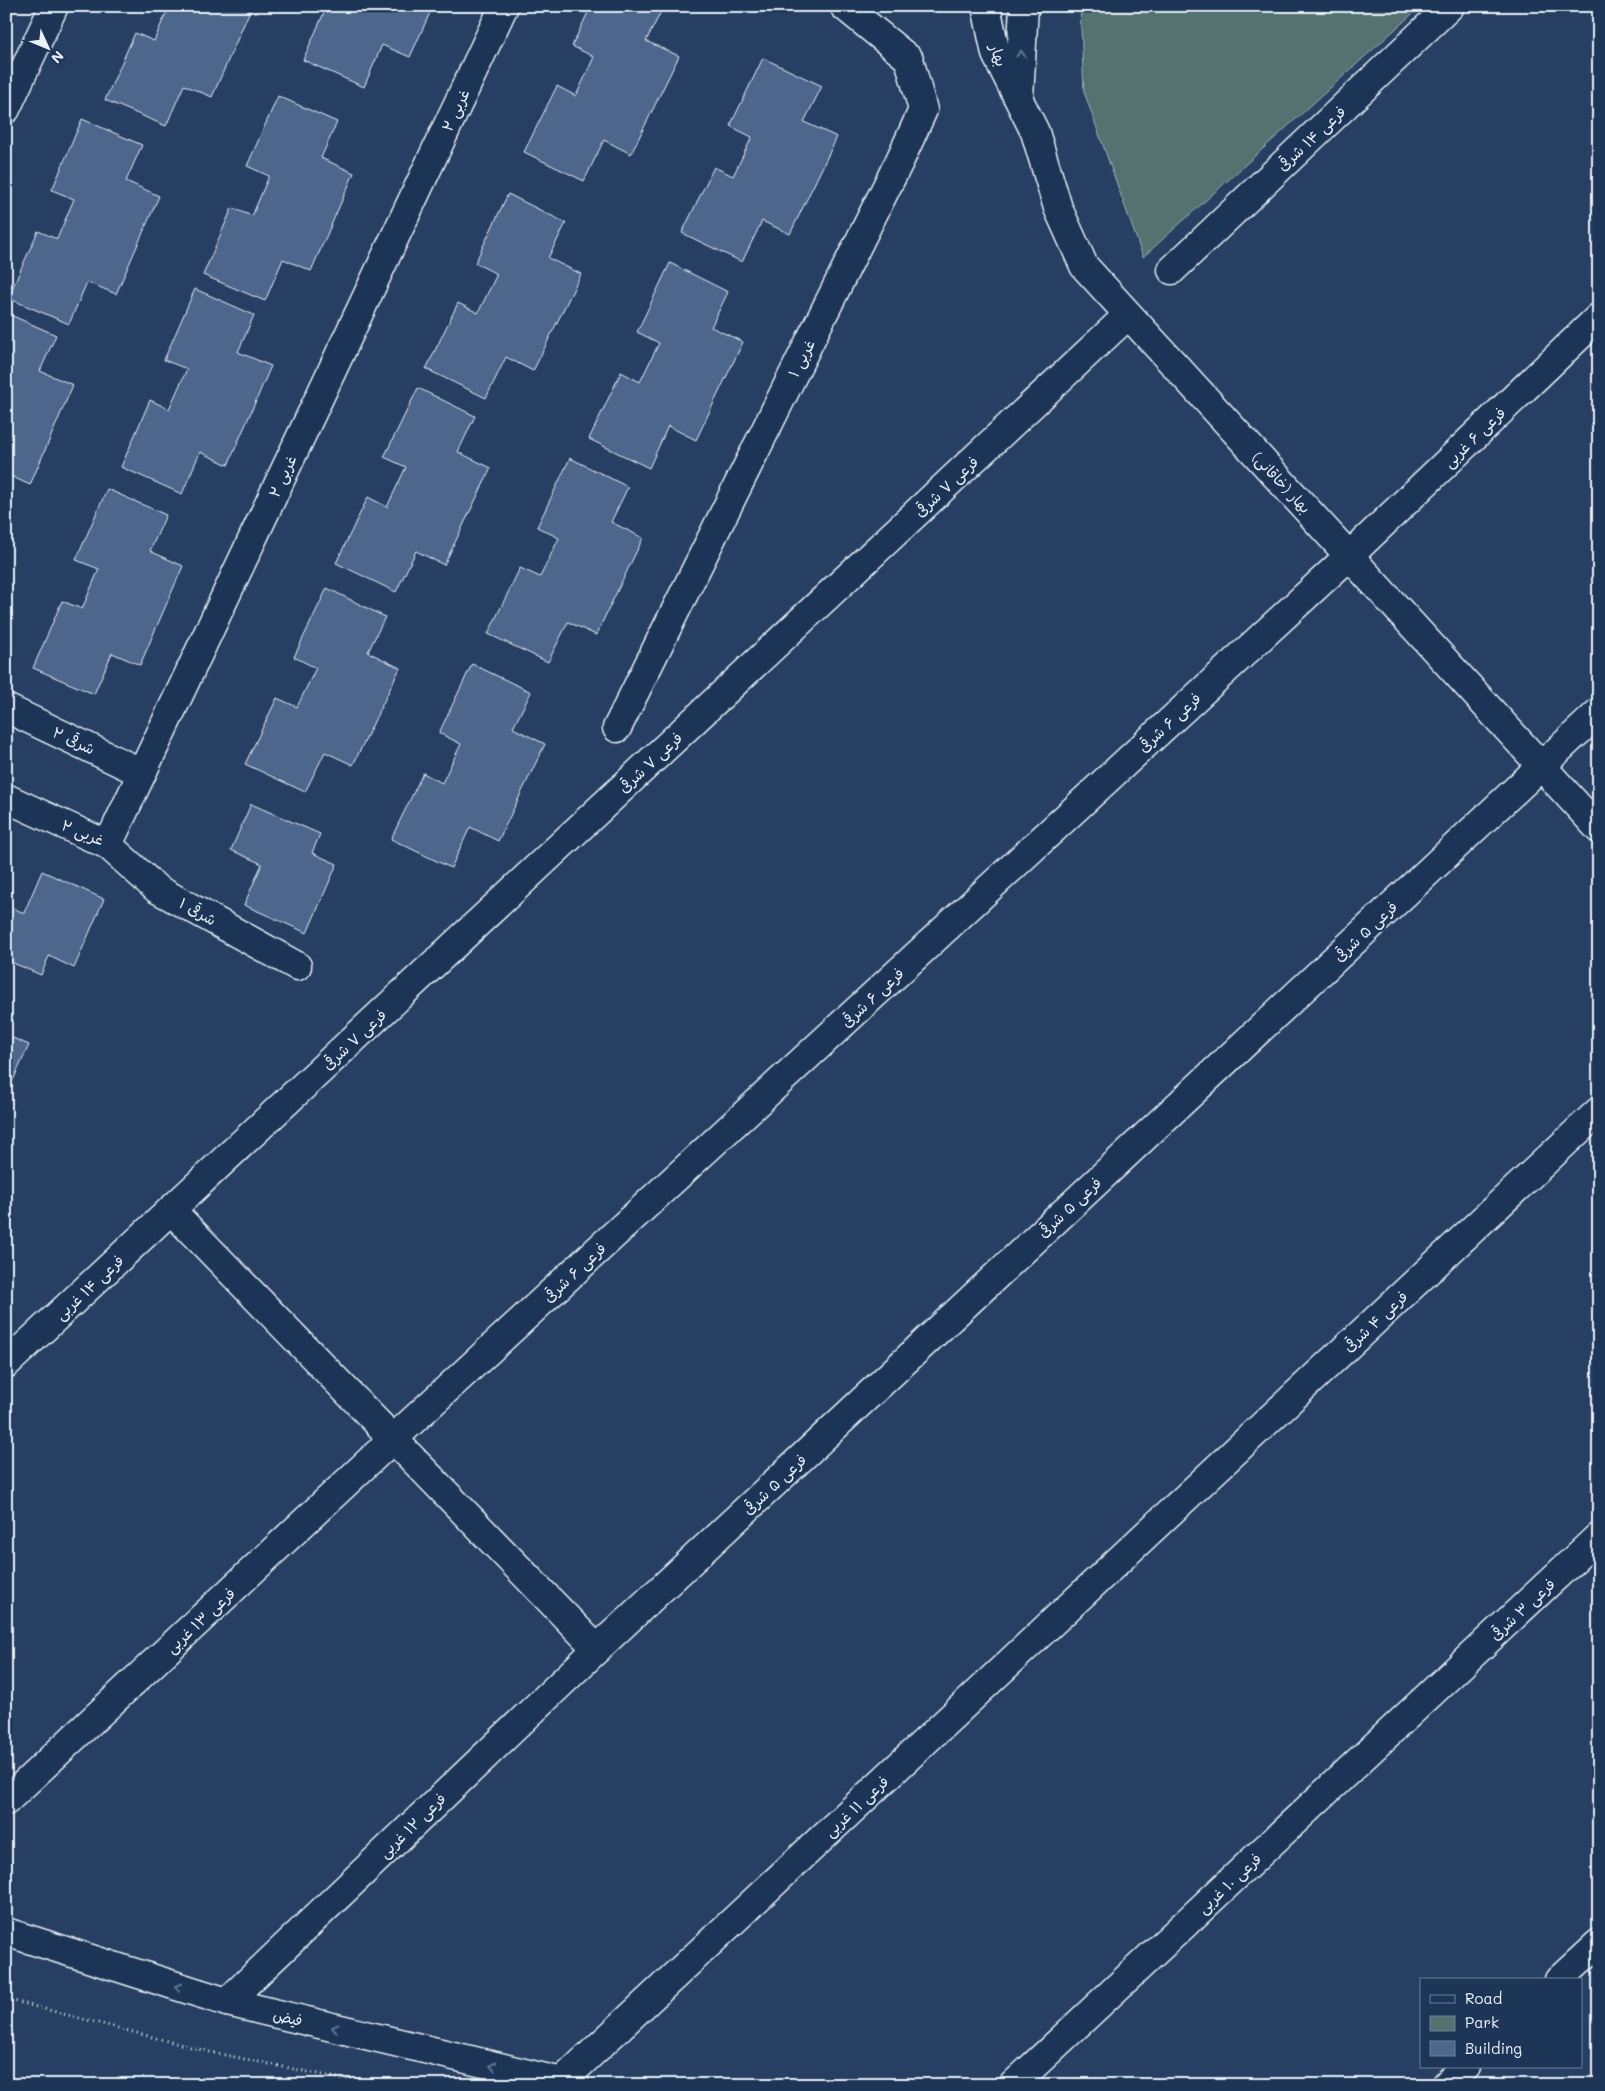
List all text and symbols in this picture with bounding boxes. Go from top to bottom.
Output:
north arrow [22,22,72,72]
street label: بهار [986,40,1012,69]
text: N [47,47,68,68]
one-way arrow [1016,50,1027,58]
street label: ۲ غربی [437,86,474,135]
street label: فرعی ۱۴ شرقی [1272,101,1350,176]
street label: ۱ غربی [783,336,820,381]
street label: فرعی ۶ غربی [1439,402,1510,472]
street label: بهار (خاقانی) [1248,447,1316,518]
street label: فرعی ۷ شرقی [910,451,983,522]
street label: ۲ غربی [264,452,301,501]
street label: فرعی ۶ شرقی [1133,688,1205,757]
street label: ۲ شرقی [50,722,98,758]
street label: فرعی ۷ شرقی [614,727,687,798]
street label: ۲ غربی [58,814,107,851]
street label: ۱ شرقی [176,893,220,929]
street label: فرعی ۵ شرقی [1329,896,1402,966]
street label: فرعی ۶ شرقی [836,963,908,1032]
street label: فرعی ۷ شرقی [318,1004,391,1075]
street label: فرعی ۵ شرقی [1033,1172,1106,1242]
street label: فرعی ۶ شرقی [538,1238,610,1307]
street label: فرعی ۱۴ غربی [50,1250,128,1325]
street label: فرعی ۴ شرقی [1338,1286,1412,1357]
street label: فرعی ۵ شرقی [738,1449,811,1519]
street label: فرعی ۳ شرقی [1485,1574,1560,1645]
street label: فرعی ۱۳ غربی [161,1583,240,1658]
street label: فرعی ۱۱ غربی [820,1771,893,1842]
street label: فرعی ۱۲ غربی [374,1788,450,1863]
street label: فرعی ۱۰ غربی [1193,1848,1266,1918]
legend [1420,1978,1582,2068]
one-way arrow [174,1982,183,1992]
text: Road [1465,1988,1502,2008]
street label: فیض [271,2004,305,2030]
text: Park [1465,2012,1499,2032]
one-way arrow [330,2023,339,2034]
text: Building [1465,2038,1522,2058]
one-way arrow [488,2061,497,2072]

